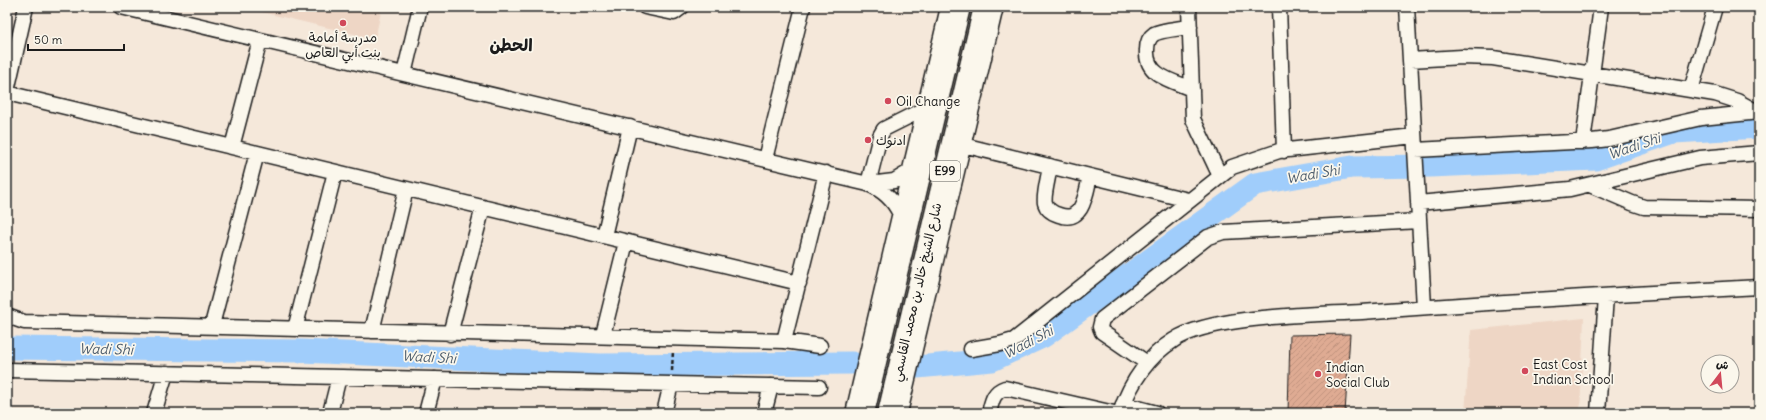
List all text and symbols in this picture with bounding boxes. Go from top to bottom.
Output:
marker: مدرسة أمامة بنت أبي العاص [338,18,348,28]
scale bar [28,26,124,52]
place label: مدرسة أمامة بنت أبي العاص [305,29,381,64]
text: 50 m [34,32,63,47]
district label: الحطن [489,34,533,56]
place label: Oil Change [896,93,960,110]
marker: Oil Change [883,96,893,106]
water label: Wadi Shi [1606,128,1664,163]
place label: ادنوك [876,132,906,149]
marker: ادنوك [863,135,873,145]
water label: Wadi Shi [1285,160,1343,188]
road number: E99 [930,161,960,181]
street label: شارع الشيخ خالد بن محمد القاسمي [888,201,948,384]
water label: Wadi Shi [1000,321,1058,363]
water label: Wadi Shi [79,340,135,359]
water label: Wadi Shi [402,347,458,367]
north arrow [1700,354,1740,394]
place label: East Cost Indian School [1533,356,1614,388]
text: ش [1715,356,1731,373]
place label: Indian Social Club [1326,359,1390,391]
marker: East Cost Indian School [1520,366,1530,376]
marker: Indian Social Club [1313,369,1323,379]

